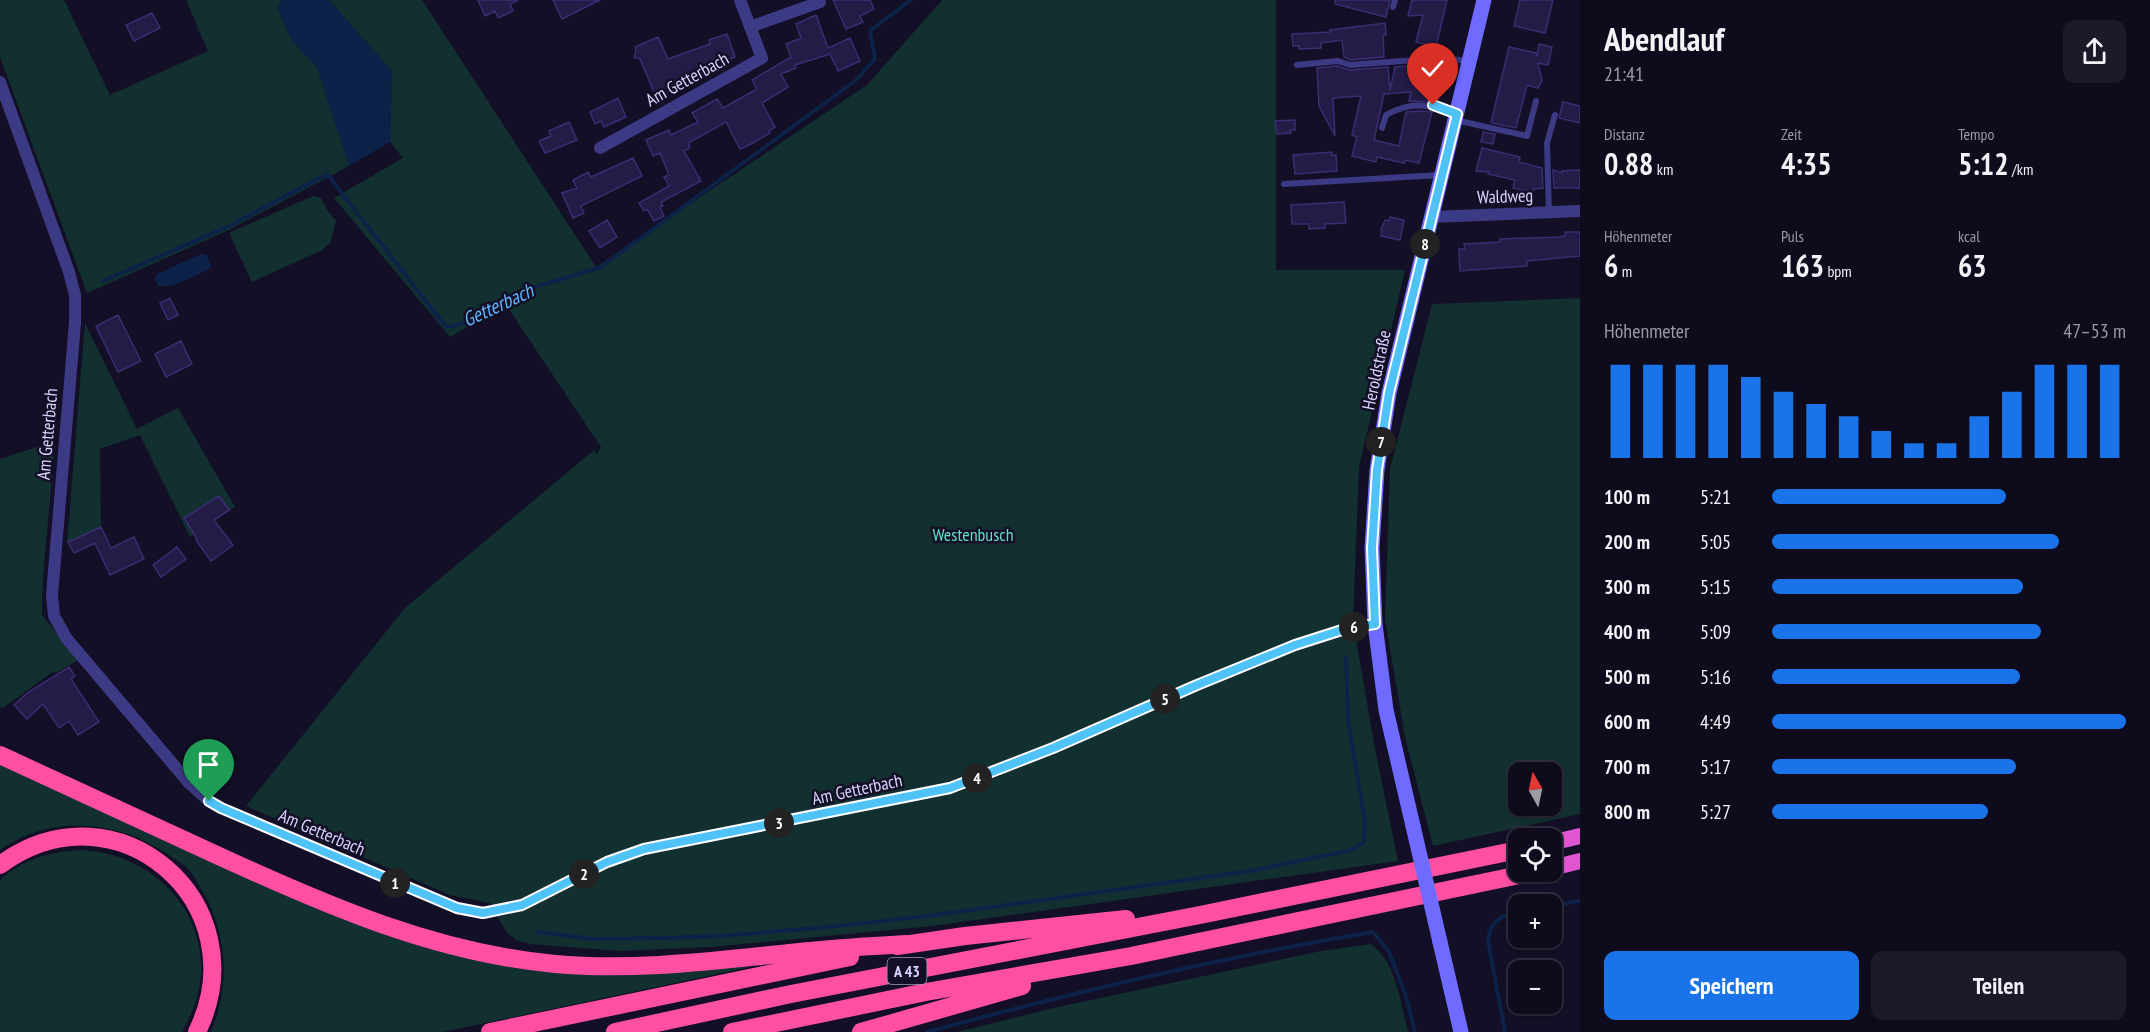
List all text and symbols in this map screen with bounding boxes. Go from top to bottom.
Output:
text: Abendlauf [1604,17,1724,60]
button: share [2063,20,2126,83]
pin [1407,43,1458,105]
street label: Am Getterbach [641,47,733,111]
icon: check [1416,52,1449,85]
text: 21:41 [1604,61,1644,87]
text: Distanz [1604,124,1645,144]
text: Zeit [1781,124,1802,144]
text: Tempo [1958,124,1994,144]
text: 0.88 [1604,144,1653,183]
text: 4:35 [1781,144,1832,183]
text: 5:12 [1958,144,2009,183]
text: km [1653,159,1673,179]
text: /km [2009,159,2033,179]
street label: Waldweg [1477,184,1533,208]
text: Höhenmeter [1604,226,1672,246]
text: Puls [1781,226,1804,246]
text: kcal [1958,226,1980,246]
pin: 8 [1410,229,1440,259]
text: 8 [1421,234,1429,254]
text: 6 [1604,246,1618,285]
text: 163 [1781,246,1824,285]
text: 63 [1958,246,1987,285]
text: m [1618,261,1632,281]
text: bpm [1824,261,1852,281]
water label: Getterbach [458,277,539,333]
text: Höhenmeter [1604,318,1690,344]
text: 47–53 m [2063,318,2126,344]
street label: Heroldstraße [1356,328,1396,412]
street label: Am Getterbach [32,387,62,481]
pin: 7 [1366,427,1396,457]
text: 7 [1377,432,1385,452]
text: 100 m [1604,484,1650,510]
text: 5:21 [1700,484,1731,510]
park label: Westenbusch [932,523,1014,546]
text: 200 m [1604,529,1650,555]
text: 5:05 [1700,529,1731,555]
text: 300 m [1604,574,1650,600]
text: 5:15 [1700,574,1731,600]
pin: 6 [1339,612,1369,642]
text: 6 [1350,617,1358,637]
text: 400 m [1604,619,1650,645]
text: 5:09 [1700,619,1731,645]
text: 500 m [1604,664,1650,690]
text: 5:16 [1700,664,1731,690]
pin: 5 [1150,684,1180,714]
text: 5 [1161,689,1169,709]
text: 600 m [1604,709,1650,735]
text: 4:49 [1700,709,1731,735]
pin [183,739,234,801]
icon: arrive [192,748,225,781]
text: 700 m [1604,754,1650,780]
text: 5:17 [1700,754,1731,780]
north arrow [1508,762,1562,816]
map controls [1508,762,1562,1014]
pin: 4 [962,763,992,793]
street label: Am Getterbach [810,768,904,810]
text: 4 [973,768,981,788]
text: 800 m [1604,799,1650,825]
text: 5:27 [1700,799,1731,825]
street label: Am Getterbach [275,803,369,861]
pin: 3 [764,808,794,838]
text: 3 [775,813,783,833]
button: locate [1508,828,1562,882]
pin: 2 [569,859,599,889]
text: 2 [580,864,588,884]
pin: 1 [380,868,410,898]
text: 1 [391,873,399,893]
button: + [1508,894,1562,948]
button: Speichern [1604,951,1859,1020]
button: Teilen [1871,951,2126,1020]
road number: A 43 [888,958,926,984]
button: − [1508,960,1562,1014]

